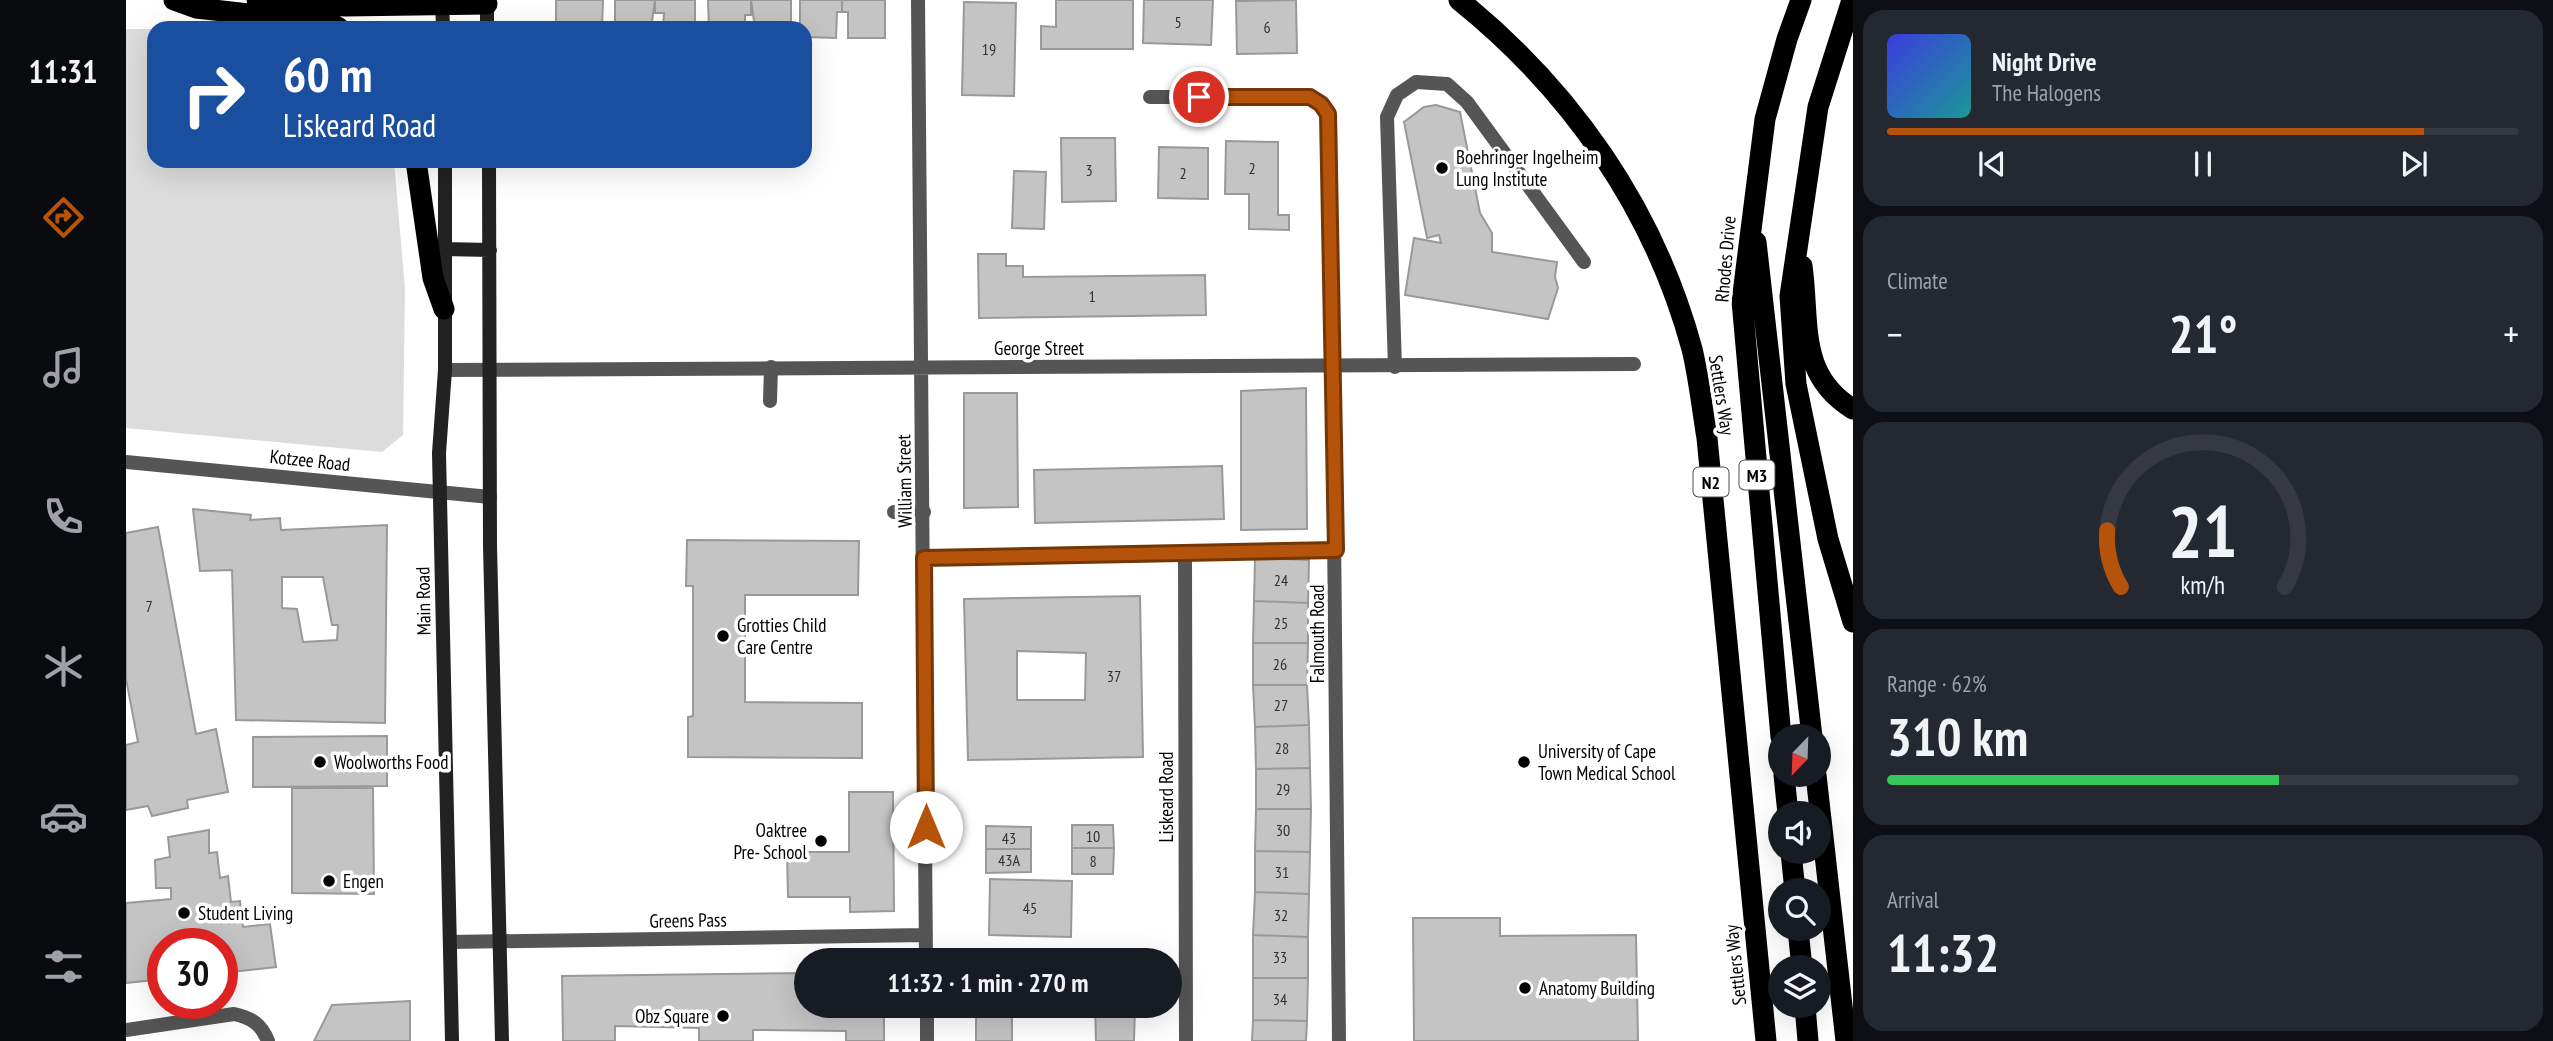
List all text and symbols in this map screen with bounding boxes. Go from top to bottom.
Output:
house number: 5 [1174,12,1182,32]
house number: 6 [1263,17,1271,37]
house number: 19 [982,39,996,59]
text: 60 m [283,42,372,106]
text: Night Drive [1992,45,2097,78]
icon: right [168,49,259,140]
text: 11:31 [28,50,98,92]
pin [1169,67,1229,127]
icon: arrive [1180,78,1218,116]
text: The Halogens [1992,78,2101,107]
text: Liskeard Road [283,104,436,146]
place label: Boehringer Ingelheim Lung Institute [1456,145,1598,191]
icon: previous [1973,145,2011,183]
icon: pause [2184,145,2222,183]
icon: next [2395,145,2433,183]
house number: 2 [1248,158,1256,178]
house number: 3 [1085,160,1093,180]
marker: Boehringer Ingelheim Lung Institute [1434,160,1450,176]
house number: 2 [1179,163,1187,183]
icon: directions [39,193,88,242]
street label: Rhodes Drive [1709,215,1741,303]
text: Climate [1887,266,1948,295]
house number: 1 [1088,286,1096,306]
text: 21° [2169,300,2237,367]
text: − [1887,309,1903,358]
text: + [2503,309,2519,358]
street label: George Street [994,336,1085,360]
icon: music [39,343,88,392]
street label: Settlers Way [1704,353,1740,438]
street label: William Street [891,433,917,528]
street label: Kotzee Road [269,444,351,476]
road number: M3 [1740,461,1774,490]
road number: N2 [1694,468,1728,496]
text: 21 [2168,483,2238,577]
icon: phone [39,492,88,541]
street label: Main Road [410,566,436,636]
text: km/h [2181,568,2225,600]
house number: 24 [1274,570,1288,590]
street label: Falmouth Road [1305,585,1329,683]
house number: 7 [145,596,153,616]
place label: Grotties Child Care Centre [737,613,826,659]
house number: 25 [1274,613,1288,633]
marker: Grotties Child Care Centre [715,628,731,644]
icon: climate [39,642,88,691]
house number: 26 [1273,654,1287,674]
house number: 37 [1107,666,1121,686]
text: Range · 62% [1887,669,1987,698]
house number: 27 [1274,695,1288,715]
text: 310 km [1887,703,2028,770]
north arrow [1768,724,1830,788]
map controls [1768,724,1831,1018]
house number: 28 [1275,738,1289,758]
place label: University of Cape Town Medical School [1538,739,1676,785]
place label: Woolworths Food [334,750,448,774]
street label: Liskeard Road [1154,752,1178,842]
marker: Woolworths Food [312,754,328,770]
marker: University of Cape Town Medical School [1516,754,1532,770]
house number: 29 [1276,779,1290,799]
position arrow [889,790,963,864]
icon: car [39,792,88,841]
button: sound [1768,801,1831,864]
place label: Oaktree Pre- School [733,818,808,864]
house number: 30 [1276,820,1290,840]
house number: 10 [1086,826,1100,846]
house number: 43 [1002,828,1016,848]
marker: Oaktree Pre- School [813,833,829,849]
house number: 43A [998,850,1020,870]
house number: 8 [1089,851,1097,871]
house number: 31 [1275,862,1289,882]
place label: Engen [343,869,384,893]
marker: Engen [321,873,337,889]
button: search [1768,878,1831,941]
text: Arrival [1887,885,1939,914]
house number: 45 [1023,898,1037,918]
place label: Student Living [198,901,293,925]
marker: Student Living [176,905,192,921]
house number: 32 [1274,905,1288,925]
street label: Greens Pass [649,907,727,933]
text: 11:32 [1887,919,1999,986]
street label: Settlers Way [1719,923,1751,1006]
speed limit sign: 30 [147,928,238,1019]
icon: filters [39,942,88,991]
house number: 33 [1273,947,1287,967]
button: layers [1768,955,1831,1018]
text: 11:32 · 1 min · 270 m [888,966,1088,999]
place label: Anatomy Building [1539,976,1655,1000]
marker: Anatomy Building [1517,980,1533,996]
house number: 34 [1273,989,1287,1009]
place label: Obz Square [635,1004,709,1028]
marker: Obz Square [715,1008,731,1024]

